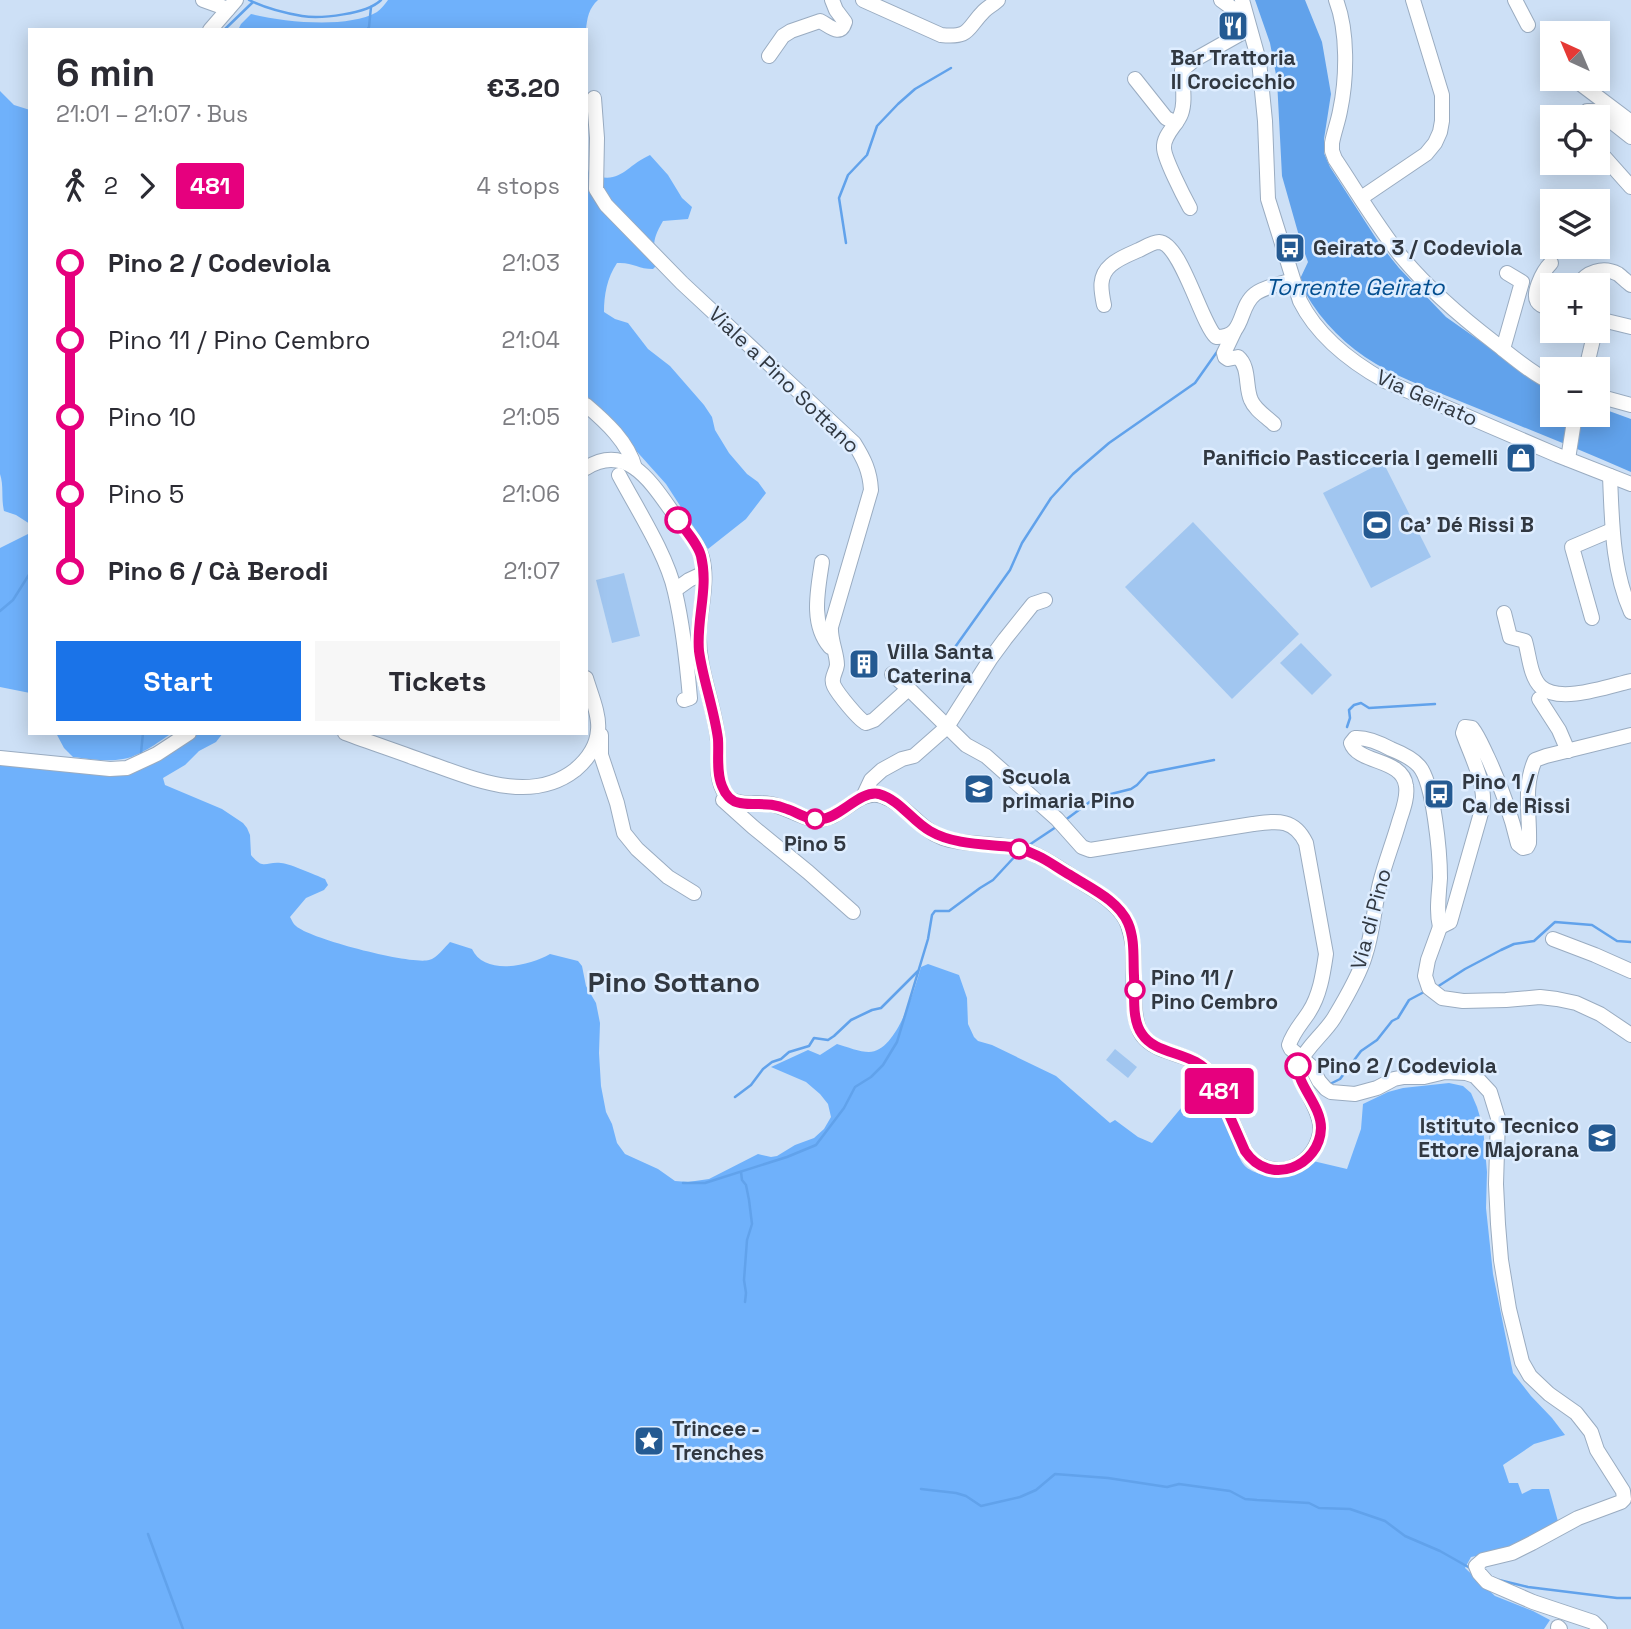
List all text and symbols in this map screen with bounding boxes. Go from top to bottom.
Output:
restaurant icon: Bar Trattoria Il Crocicchio [1216,9,1250,43]
north arrow [1540,21,1610,91]
map controls [1540,21,1610,427]
place label: Bar Trattoria Il Crocicchio [1170,44,1296,95]
text: 6 min [56,49,155,97]
text: €3.20 [487,71,560,105]
text: 21:01 – 21:07 · Bus [56,99,248,129]
button: locate [1540,105,1610,175]
icon: walk [56,167,94,205]
icon: forward [128,167,166,205]
text: 481 [190,170,230,201]
text: 2 [104,171,118,201]
text: 4 stops [477,171,560,201]
button: layers [1540,189,1610,259]
bus stop icon: Geirato 3 / Codeviola [1273,231,1307,265]
place label: Geirato 3 / Codeviola [1313,234,1522,261]
text: Pino 2 / Codeviola [108,246,331,280]
text: 21:03 [502,248,560,278]
water label: Torrente Geirato [1265,272,1445,302]
button: + [1540,273,1610,343]
street label: Viale a Pino Sottano [703,301,866,459]
text: Pino 11 / Pino Cembro [108,323,371,357]
text: 21:04 [502,325,560,355]
button: − [1540,357,1610,427]
street label: Via Geirato [1372,363,1482,432]
text: Pino 10 [108,400,196,434]
text: 21:05 [502,402,560,432]
shop icon: Panificio Pasticceria I gemelli [1504,441,1538,475]
place label: Panificio Pasticceria I gemelli [1203,444,1498,471]
text: Pino 5 [108,477,184,511]
text: 21:06 [502,479,560,509]
unlabelled marker [665,507,691,533]
sports icon: Ca' Dé Rissi B [1360,508,1394,542]
place label: Ca' Dé Rissi B [1400,511,1534,538]
text: Pino 6 / Cà Berodi [108,554,328,588]
text: 21:07 [503,556,560,586]
place label: Villa Santa Caterina [887,638,993,689]
button: Start [56,641,301,721]
button: Tickets [315,641,560,721]
building icon: Villa Santa Caterina [847,647,881,681]
place label: Scuola primaria Pino [1002,763,1135,814]
place label: Pino 1 / Ca de Rissi [1462,768,1570,819]
school or university icon: Scuola primaria Pino [962,772,996,806]
bus stop icon: Pino 1 / Ca de Rissi [1422,777,1456,811]
marker: Pino 5 [805,809,825,829]
place label: Pino 5 [784,830,846,857]
unlabelled marker [1009,839,1029,859]
street label: Via di Pino [1344,865,1397,972]
district label: Pino Sottano [588,964,760,1000]
place label: Pino 11 / Pino Cembro [1151,964,1278,1015]
marker: Pino 11 / Pino Cembro [1125,980,1145,1000]
place label: Pino 2 / Codeviola [1317,1052,1497,1079]
marker: Pino 2 / Codeviola [1285,1053,1311,1079]
line badge: 481 [1179,1068,1259,1114]
text: 481 [1199,1075,1239,1106]
place label: Istituto Tecnico Ettore Majorana [1418,1112,1579,1163]
school or university icon: Istituto Tecnico Ettore Majorana [1585,1121,1619,1155]
place label: Trincee - Trenches [672,1415,764,1466]
place icon: Trincee - Trenches [632,1424,666,1458]

